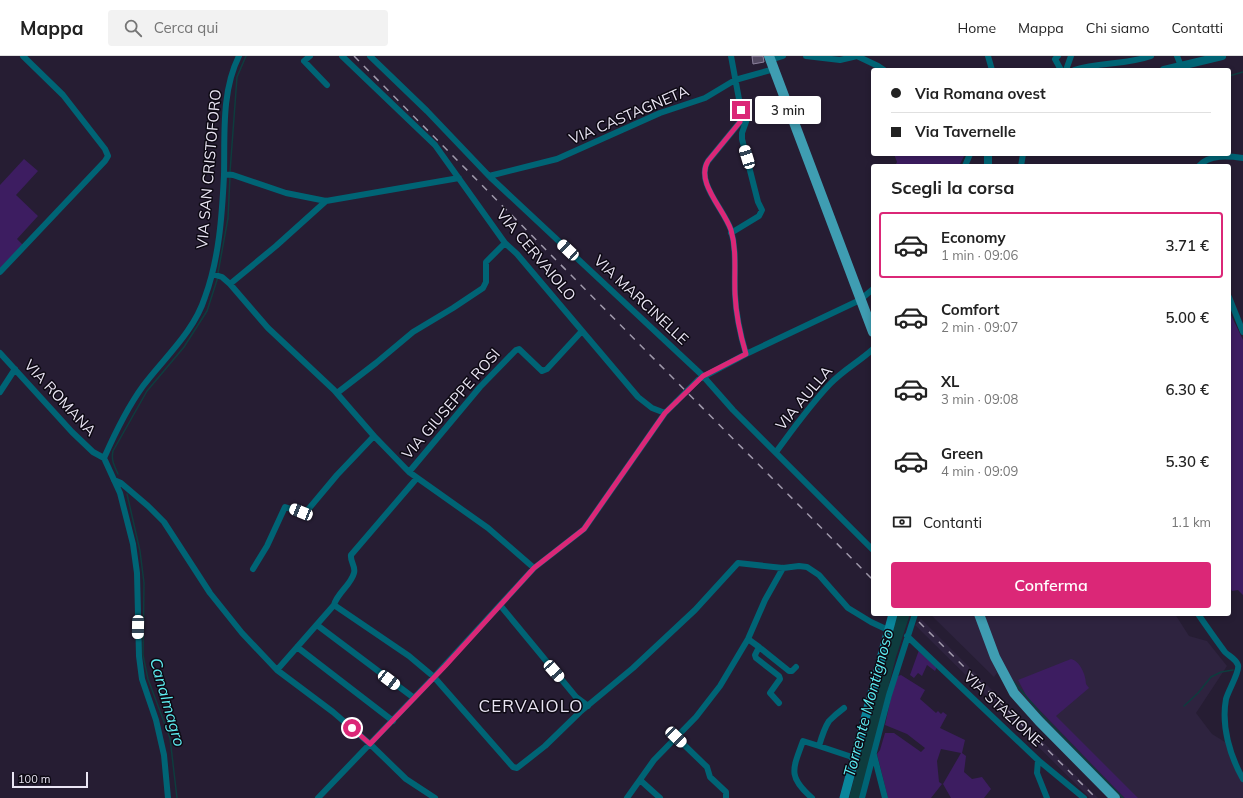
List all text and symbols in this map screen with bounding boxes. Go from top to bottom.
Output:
search box [108,10,388,46]
text: Mappa [20,16,84,40]
icon: search [122,17,144,39]
text: Cerca qui [154,18,218,37]
text: Home [957,19,996,37]
text: Mappa [1018,19,1064,37]
text: Chi siamo [1086,19,1149,37]
text: Contatti [1171,19,1223,37]
street label: VIA CASTAGNETA [566,81,691,148]
text: Via Romana ovest [915,84,1046,103]
street label: VIA SAN CRISTOFORO [192,88,225,249]
callout: 3 min [755,96,821,124]
route end [732,101,750,119]
text: 3 min [771,102,805,118]
text: Via Tavernelle [915,122,1016,141]
car [738,144,756,170]
text: Scegli la corsa [891,176,1014,199]
street label: VIA CERVAIOLO [492,205,580,304]
icon: car [893,227,929,263]
text: Economy [941,228,1006,247]
text: 3.71 € [1165,236,1209,255]
car [555,237,581,263]
text: 1 min · 09:06 [941,247,1018,263]
street label: VIA MARCINELLE [590,251,693,349]
icon: car [893,299,929,335]
text: Comfort [941,300,999,319]
text: 5.00 € [1165,308,1209,327]
text: 2 min · 09:07 [941,319,1018,335]
street label: VIA GIUSEPPE ROSI [397,344,504,463]
street label: VIA ROMANA [20,356,100,440]
street label: VIA AULLA [771,362,836,434]
icon: car [893,371,929,407]
text: XL [941,372,959,391]
text: 6.30 € [1165,380,1209,399]
text: 3 min · 09:08 [941,391,1018,407]
icon: car [893,443,929,479]
text: Green [941,444,983,463]
text: 5.30 € [1165,452,1209,471]
text: 4 min · 09:09 [941,463,1018,479]
car [288,502,314,522]
icon: cash [891,511,913,533]
text: Contanti [923,513,982,532]
text: 1.1 km [1171,514,1211,530]
button: Conferma [891,562,1211,608]
car [132,615,144,639]
water label: Torrente Montignoso [839,627,897,779]
water label: Canalmagro [146,655,190,749]
car [542,658,566,684]
street label: VIA STAZIONE [960,667,1047,750]
car [376,668,402,692]
district label: CERVAIOLO [479,695,583,716]
route start [343,719,361,737]
car [663,724,689,750]
scale bar [12,770,88,789]
text: 100 m [18,772,50,786]

